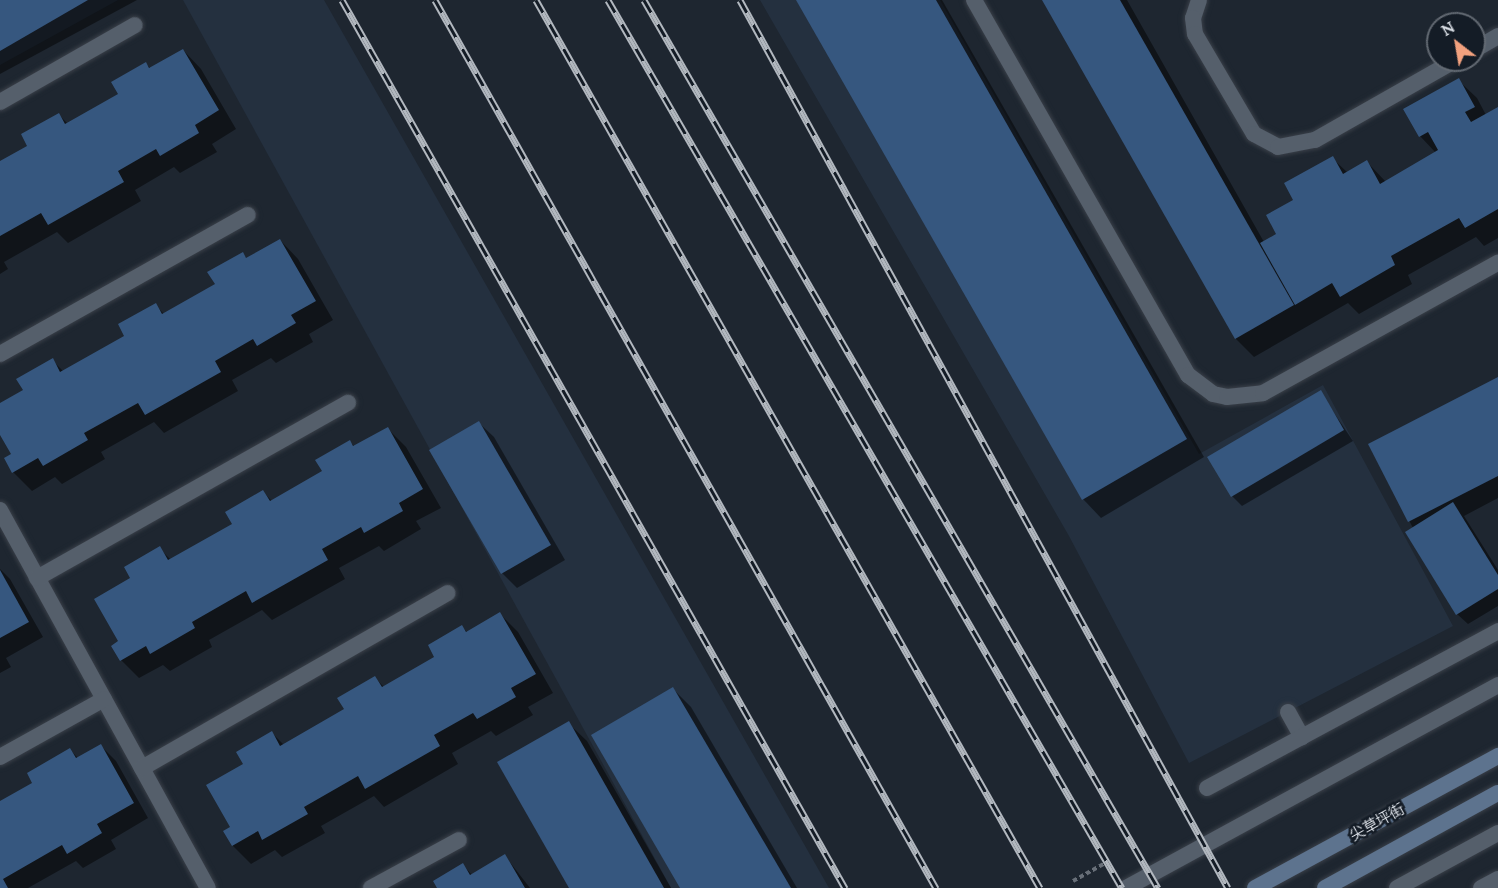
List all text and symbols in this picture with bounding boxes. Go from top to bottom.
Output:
north arrow [1426,12,1486,72]
text: N [1437,17,1458,40]
street label: 尖草坪街 [1346,800,1408,844]

